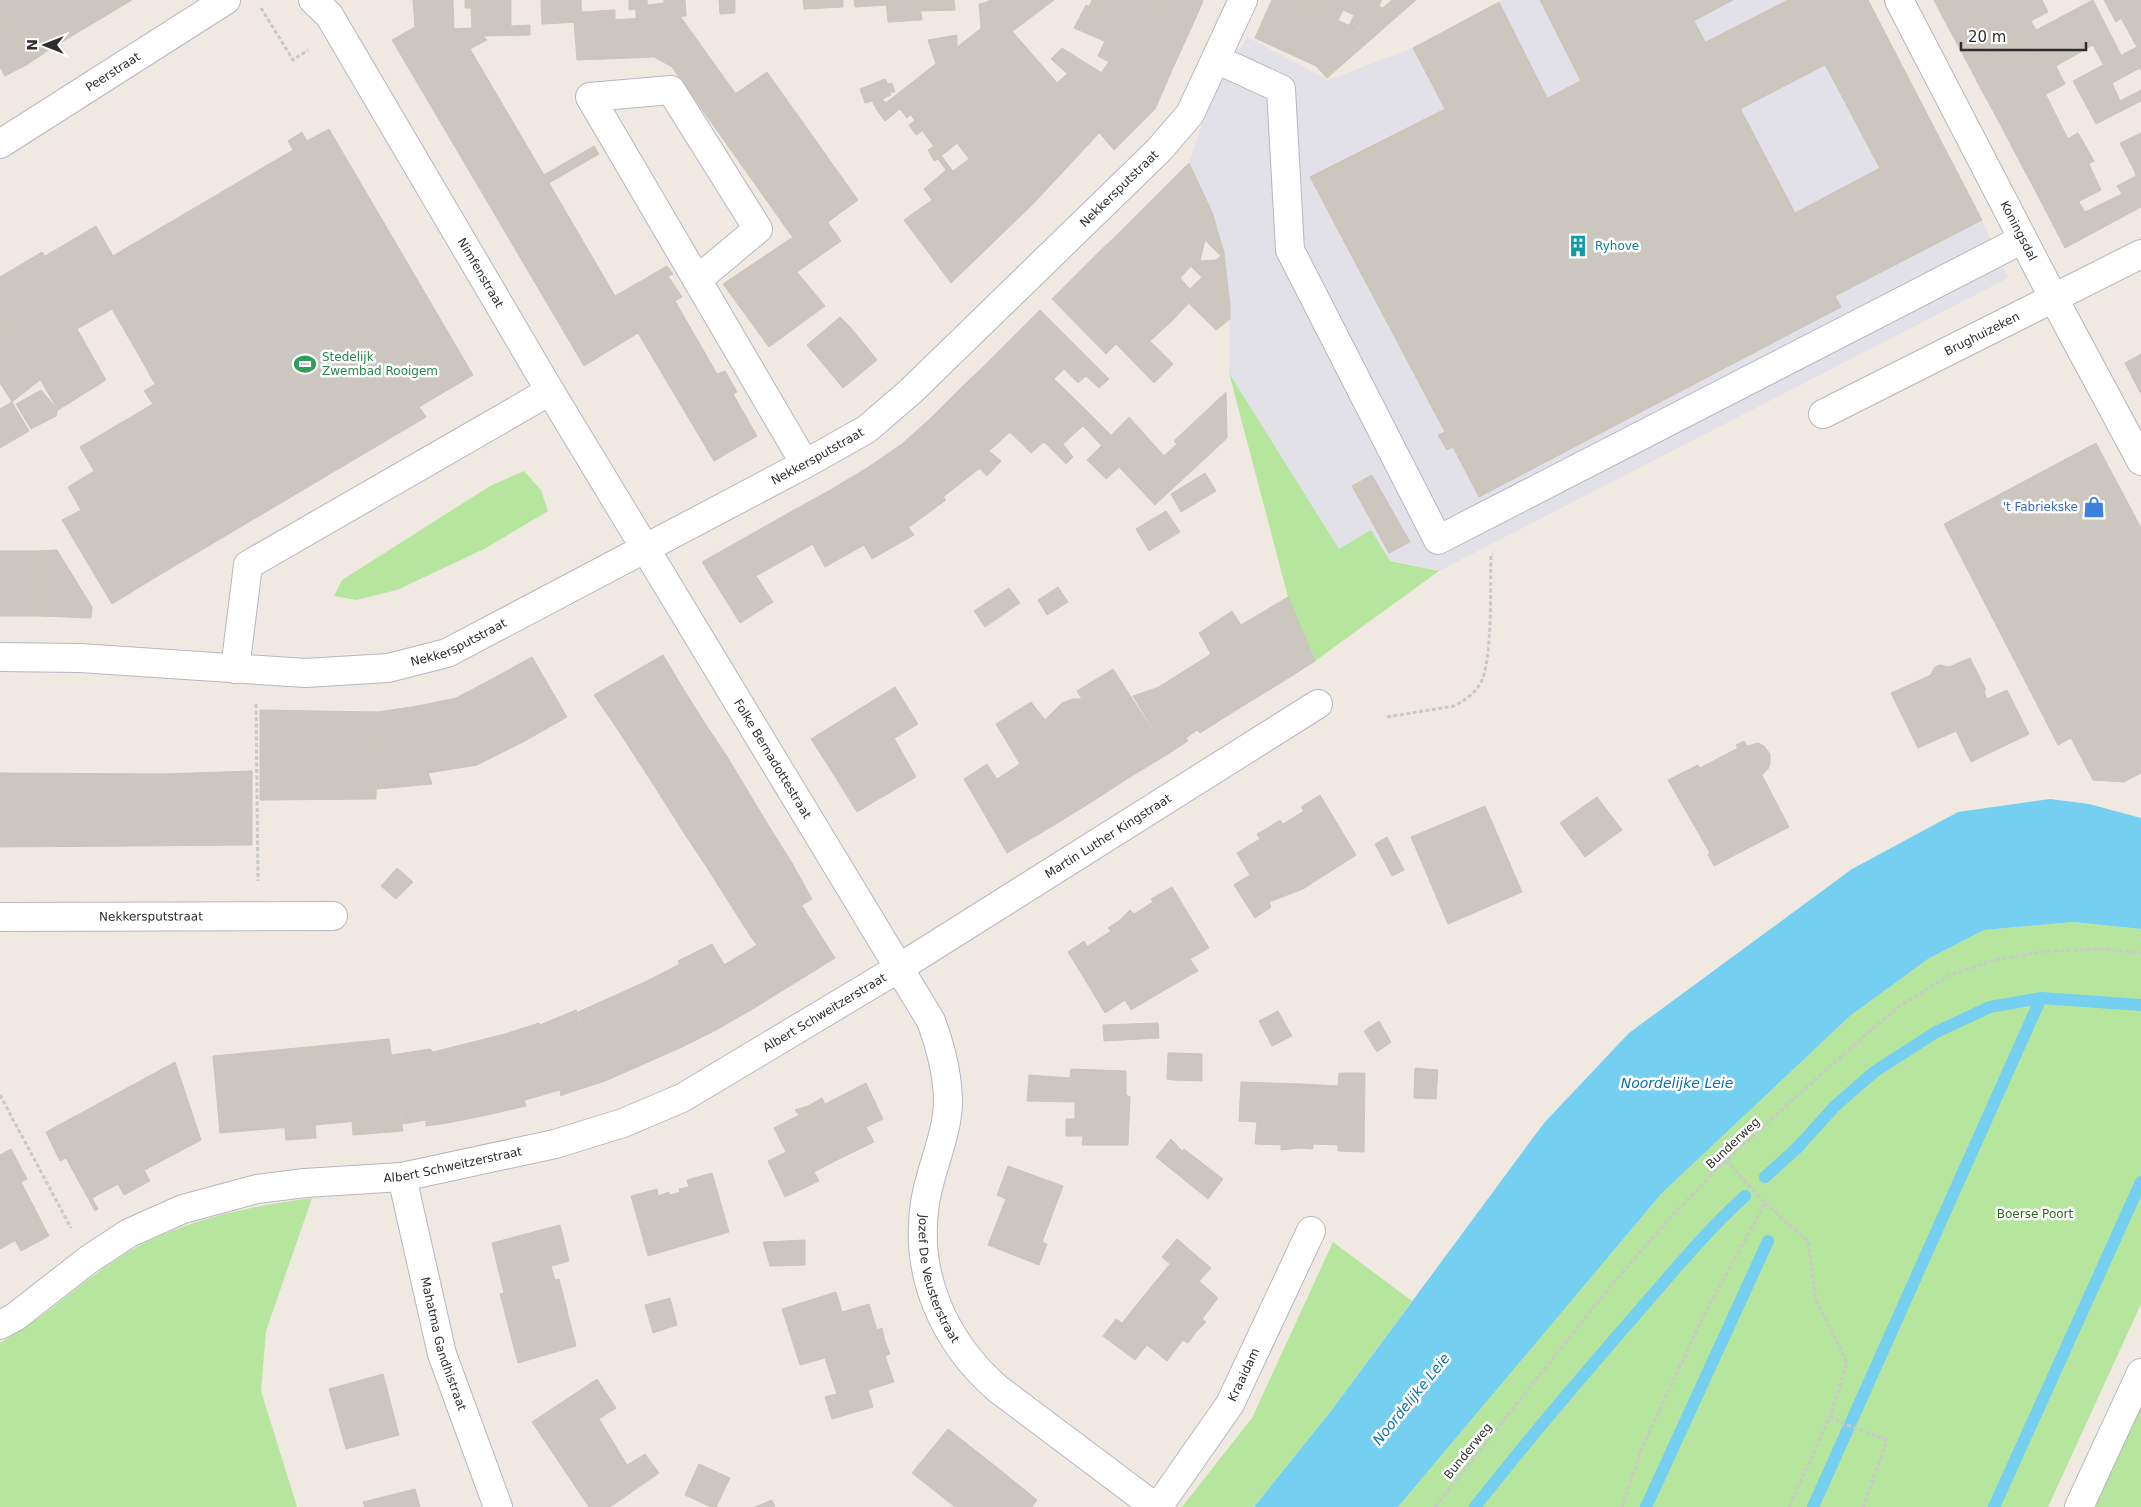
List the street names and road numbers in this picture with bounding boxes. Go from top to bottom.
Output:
street label: Peerstraat [83,49,143,95]
street label: Nekkersputstraat [1077,147,1161,230]
street label: Koningsdal [1997,199,2040,263]
street label: Nimfenstraat [455,235,507,311]
street label: Brughuizeken [1942,309,2022,359]
street label: Nekkersputstraat [769,425,867,488]
street label: Nekkersputstraat [409,616,509,669]
street label: Folke Bernadottestraat [731,696,814,822]
street label: Martin Luther Kingstraat [1042,791,1174,881]
street label: Nekkersputstraat [99,909,203,924]
street label: Albert Schweitzerstraat [760,970,889,1055]
street label: Bunderweg [1703,1115,1763,1171]
street label: Albert Schweitzerstraat [383,1144,524,1185]
street label: Jozef De Veusterstraat [916,1213,962,1346]
street label: Mahatma Gandhistraat [418,1276,469,1413]
street label: Kraaidam [1225,1346,1262,1404]
street label: Bunderweg [1441,1420,1495,1482]

